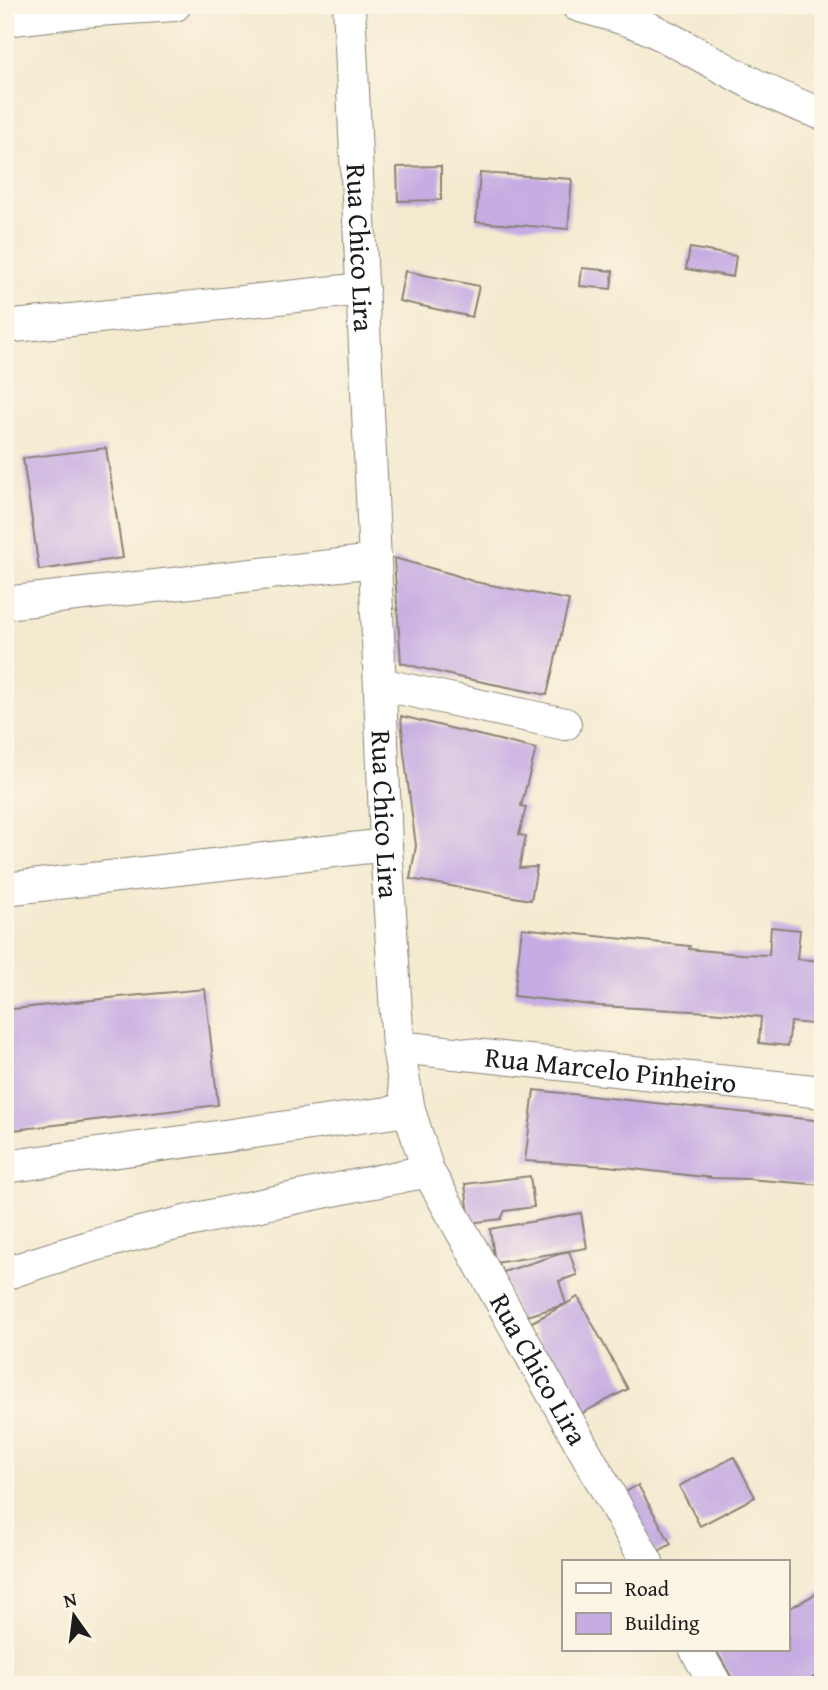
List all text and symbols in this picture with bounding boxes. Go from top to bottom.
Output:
street label: Rua Chico Lira [336,163,385,334]
street label: Rua Chico Lira [362,729,410,900]
street label: Rua Marcelo Pinheiro [483,1035,739,1103]
street label: Rua Chico Lira [480,1285,599,1453]
legend [562,1560,790,1652]
text: Road [625,1573,670,1604]
north arrow [38,1582,108,1652]
text: N [60,1584,80,1615]
text: Building [625,1607,700,1638]

